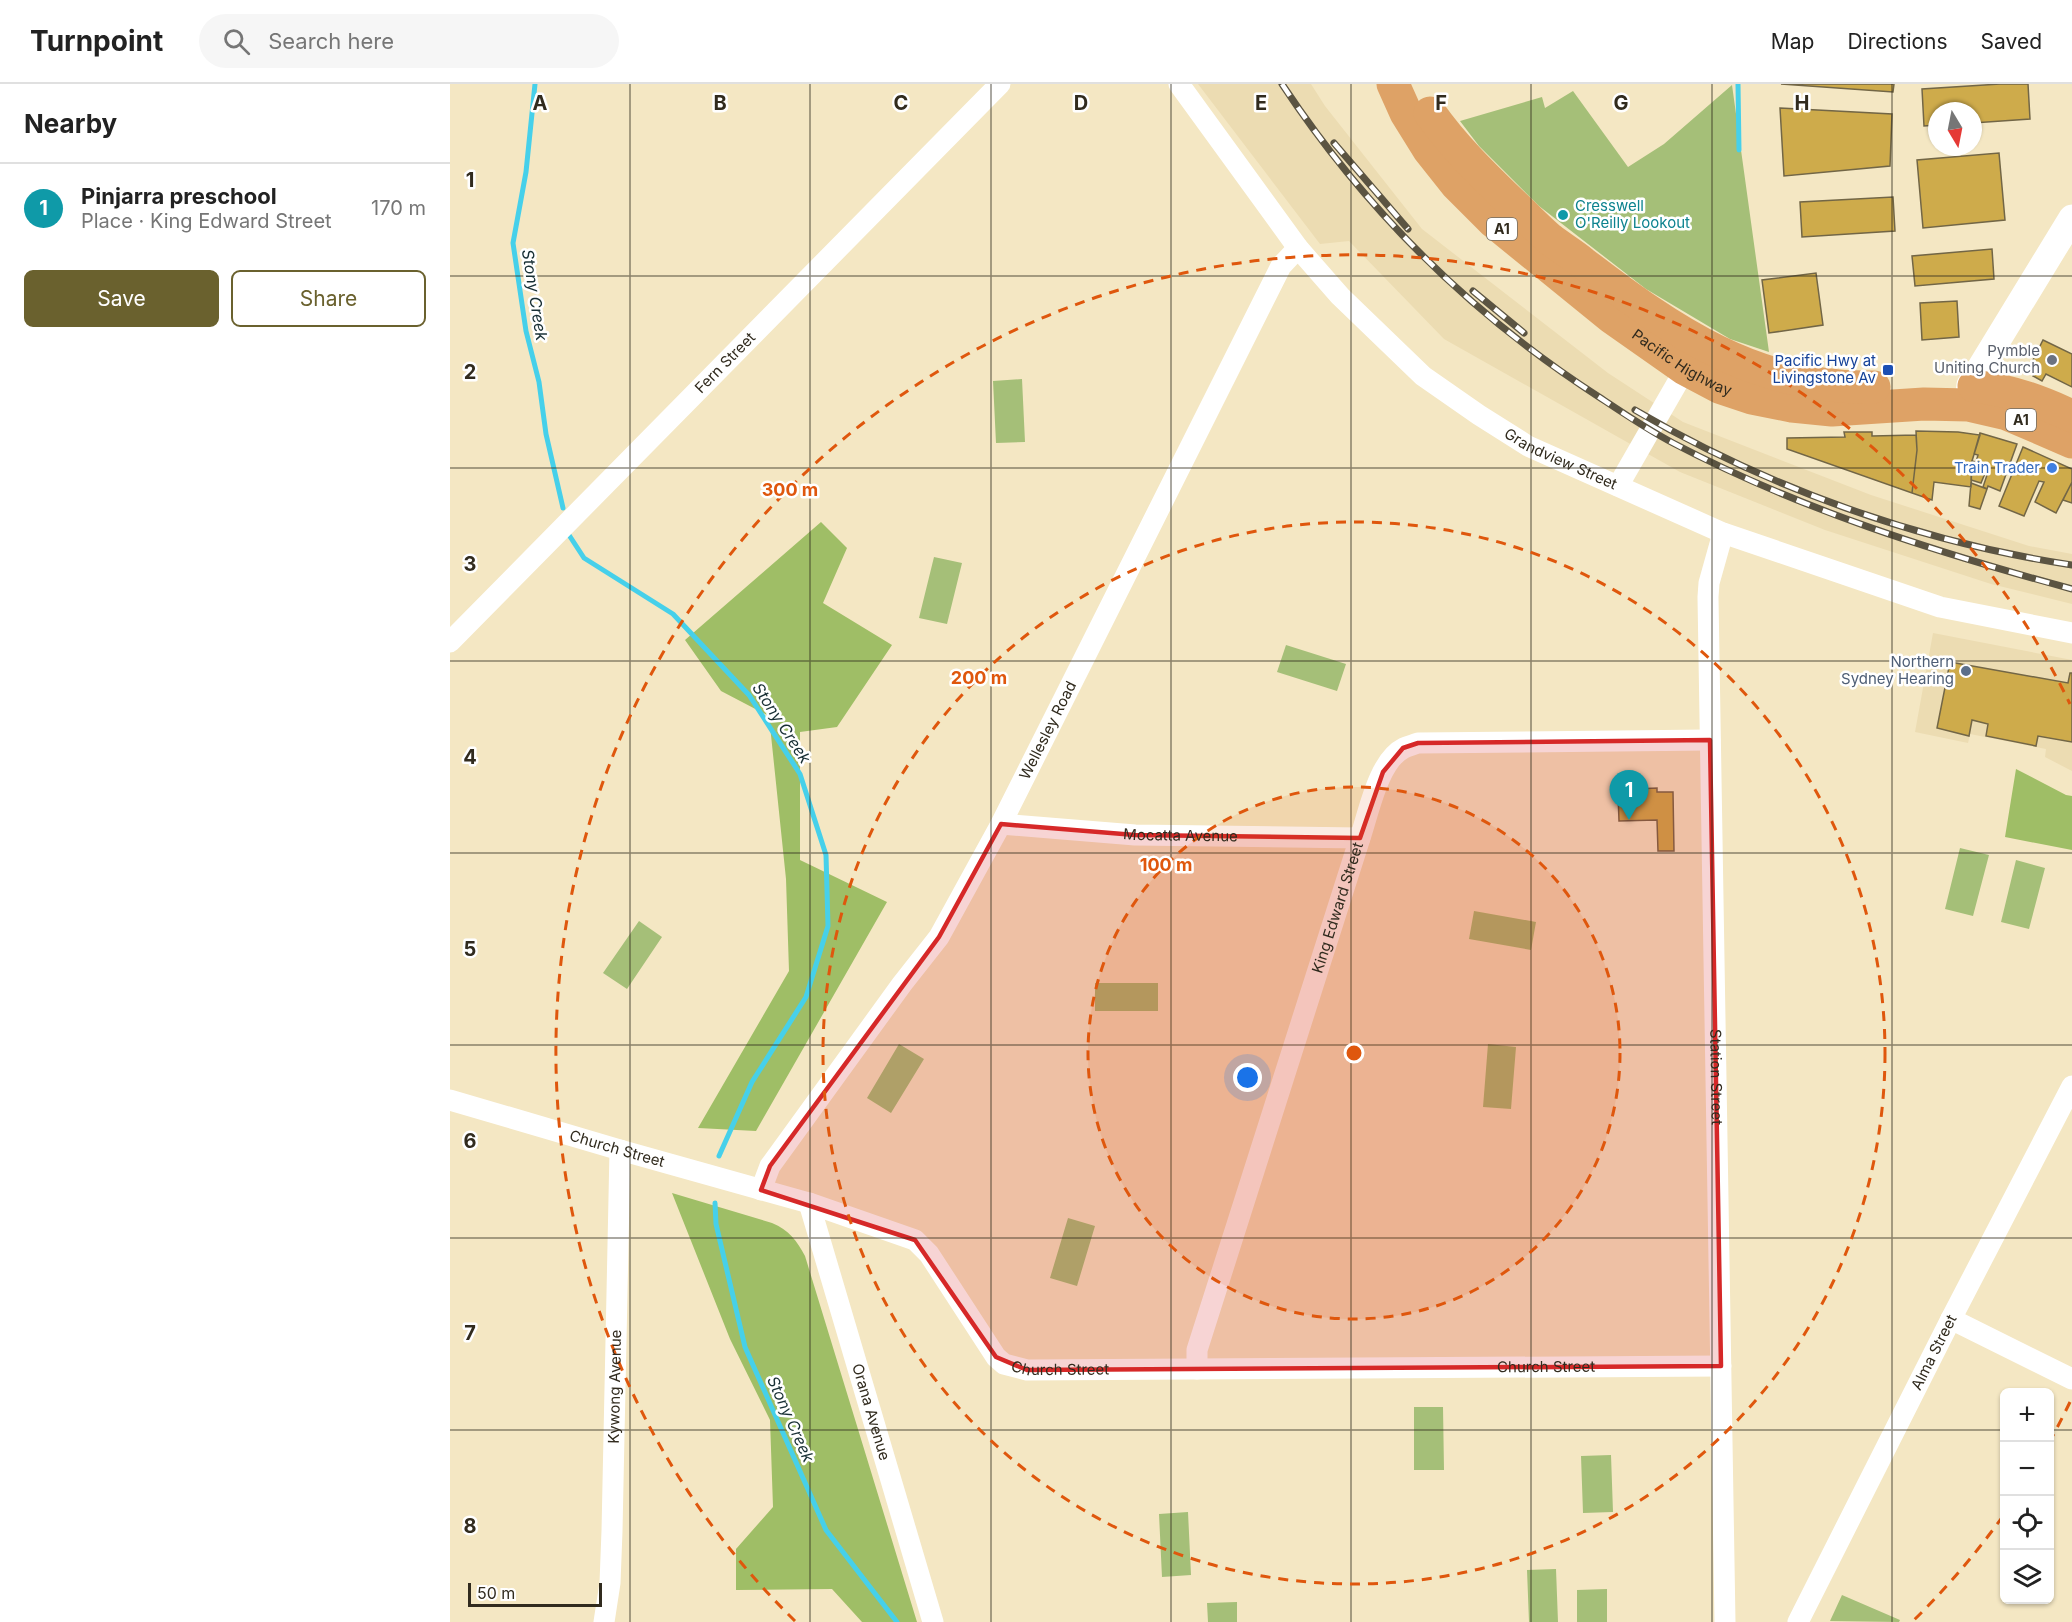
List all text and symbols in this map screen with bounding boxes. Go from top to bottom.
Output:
search box [199,14,619,68]
text: Turnpoint [30,24,163,58]
icon: search [220,25,253,58]
text: Search here [268,28,394,54]
text: Map [1771,29,1814,54]
text: Directions [1847,29,1948,54]
text: Saved [1981,29,2042,54]
text: A [533,91,548,115]
text: B [713,91,727,115]
text: C [894,91,908,115]
text: D [1074,91,1088,115]
text: E [1255,91,1267,115]
text: F [1435,91,1447,115]
text: G [1613,91,1629,115]
text: H [1795,91,1809,115]
north arrow [1928,102,1982,156]
text: Nearby [24,108,117,139]
text: 1 [466,168,474,192]
text: Pinjarra preschool [81,183,277,209]
text: 1 [39,196,48,220]
text: 170 m [371,196,426,220]
place label: Cresswell O'Reilly Lookout [1575,196,1690,232]
marker: Cresswell O'Reilly Lookout [1556,208,1570,222]
text: Place · King Edward Street [81,209,332,233]
road number: A1 [1487,218,1517,240]
water label: Stony Creek [518,248,552,342]
button: Save [24,270,219,327]
button: Share [231,270,426,327]
street label: Pacific Highway [1629,325,1735,400]
street label: Fern Street [691,328,759,397]
place label: Pymble Uniting Church [1934,341,2040,377]
place label: Pacific Hwy at Livingstone Av [1773,351,1877,387]
marker: Pymble Uniting Church [2045,353,2059,367]
text: 2 [464,360,476,384]
marker: Pacific Hwy at Livingstone Av [1881,363,1895,377]
road number: A1 [2006,409,2036,431]
street label: Grandview Street [1501,423,1620,494]
place label: Train Trader [1954,458,2040,477]
marker: Train Trader [2045,461,2059,475]
text: 300 m [762,479,818,500]
text: 3 [464,552,476,576]
place label: Northern Sydney Hearing [1841,652,1954,688]
marker: Northern Sydney Hearing [1959,664,1973,678]
text: 200 m [951,667,1007,688]
street label: Wellesley Road [1015,678,1080,782]
water label: Stony Creek [748,679,816,767]
text: 4 [463,745,477,769]
pin: 1 [1610,770,1648,820]
street label: Mocatta Avenue [1123,824,1238,845]
street label: King Edward Street [1308,840,1367,976]
text: 100 m [1140,854,1192,875]
text: 5 [464,937,476,961]
street label: Station Street [1706,1029,1727,1125]
centre of rings [1344,1043,1364,1063]
your location [1233,1063,1262,1092]
street label: Church Street [567,1126,667,1171]
text: 6 [464,1129,477,1153]
street label: Alma Street [1907,1311,1961,1393]
text: 7 [464,1321,476,1345]
street label: Kywong Avenue [604,1329,625,1444]
street label: Church Street [1009,1356,1109,1380]
street label: Church Street [1497,1357,1595,1376]
street label: Orana Avenue [848,1361,895,1462]
water label: Stony Creek [763,1373,819,1465]
map controls [2000,1388,2054,1604]
button: + [2000,1388,2054,1442]
button: − [2000,1442,2054,1496]
button: locate [2000,1496,2054,1550]
text: 8 [463,1514,477,1538]
button: layers [2000,1550,2054,1604]
scale bar [468,1580,602,1608]
text: 50 m [477,1583,515,1603]

